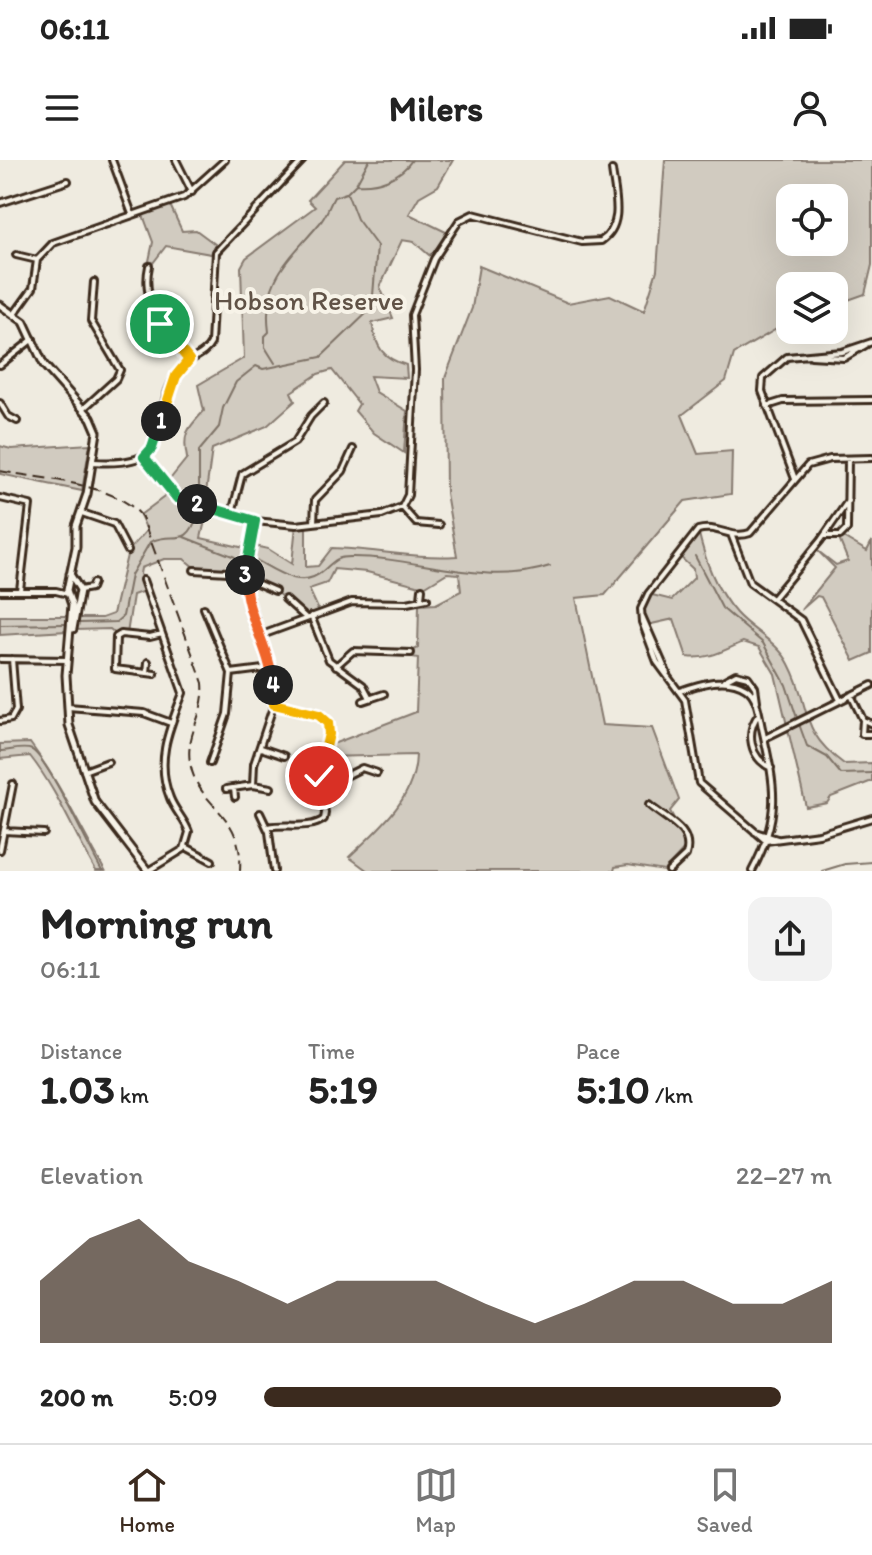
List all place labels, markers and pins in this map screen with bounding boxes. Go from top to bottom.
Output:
pin [126,290,194,358]
pin: 1 [141,401,181,441]
pin: 2 [177,484,217,524]
pin: 3 [225,555,265,595]
pin: 4 [253,665,293,705]
pin [285,742,353,810]

